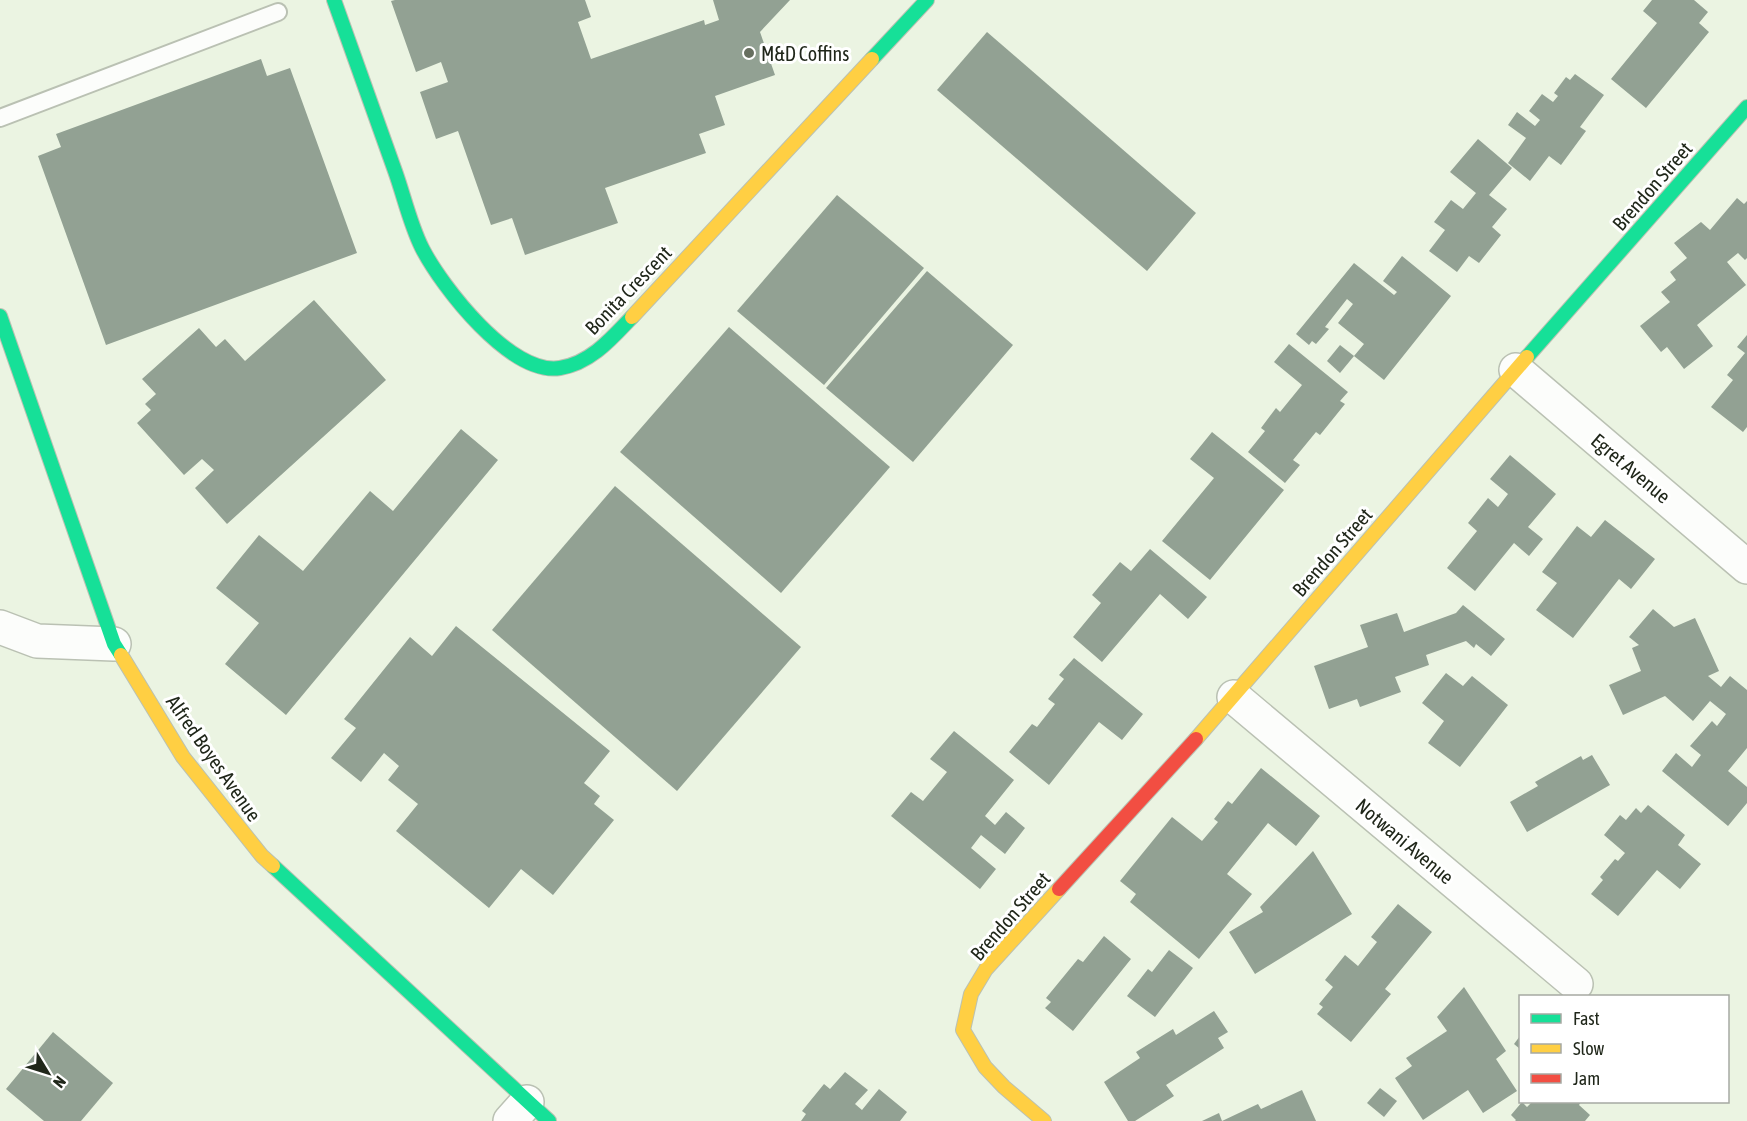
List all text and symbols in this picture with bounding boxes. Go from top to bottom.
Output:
place label: M&D Coffins [761,42,849,65]
marker: M&D Coffins [742,46,756,60]
street label: Brendon Street [1607,137,1697,235]
street label: Bonita Crescent [580,241,676,339]
street label: Egret Avenue [1587,428,1675,508]
street label: Brendon Street [1287,503,1377,601]
street label: Alfred Boyes Avenue [162,691,266,825]
street label: Notwani Avenue [1351,793,1459,889]
street label: Brendon Street [965,867,1055,965]
legend [1519,995,1729,1103]
text: Fast [1573,1008,1600,1029]
text: Slow [1573,1038,1604,1059]
north arrow [18,1043,78,1103]
text: Jam [1573,1068,1600,1089]
text: N [50,1073,70,1092]

